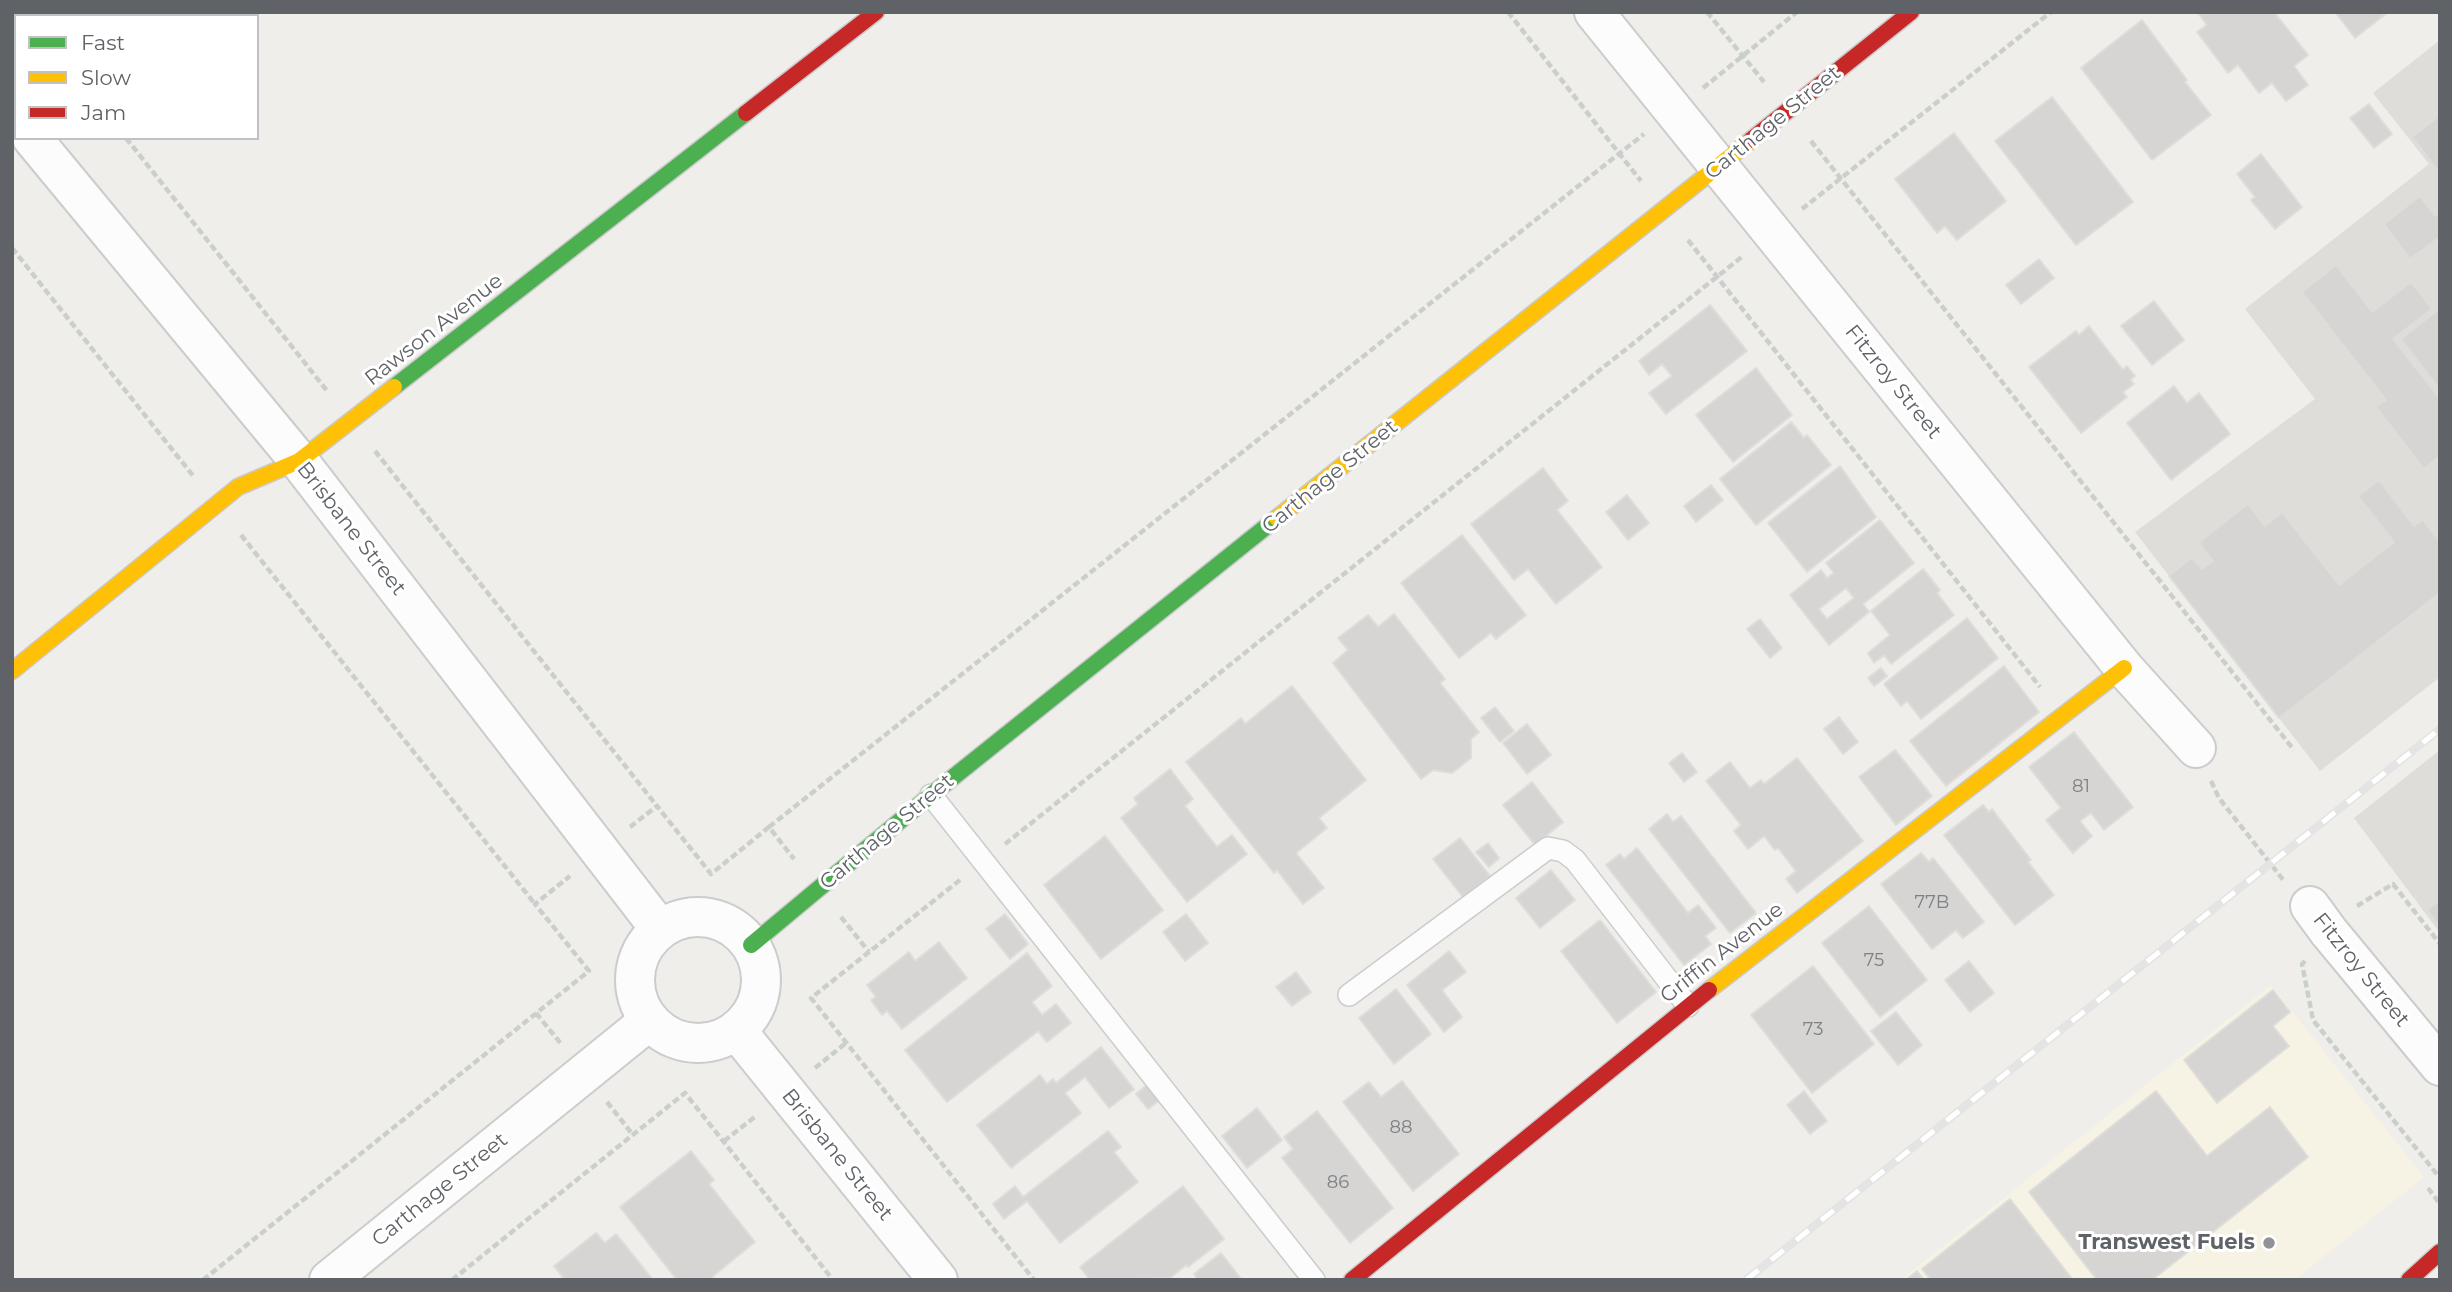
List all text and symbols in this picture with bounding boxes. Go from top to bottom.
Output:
legend [14,14,259,140]
text: Fast [81,30,125,55]
street label: Carthage Street [1700,61,1846,185]
text: Slow [81,65,131,90]
text: Jam [81,100,126,125]
street label: Rawson Avenue [360,268,508,392]
street label: Fitzroy Street [1839,320,1947,444]
street label: Carthage Street [1257,415,1403,539]
street label: Brisbane Street [291,457,411,601]
street label: Carthage Street [815,769,959,895]
house number: 81 [2072,776,2090,798]
house number: 77B [1915,892,1949,914]
street label: Griffin Avenue [1656,897,1788,1009]
street label: Fitzroy Street [2307,908,2415,1032]
house number: 75 [1864,950,1884,972]
house number: 73 [1803,1019,1823,1041]
street label: Brisbane Street [776,1084,898,1226]
house number: 88 [1390,1117,1412,1139]
street label: Carthage Street [367,1128,513,1252]
house number: 86 [1327,1172,1349,1194]
place label: Transwest Fuels [2079,1230,2255,1256]
marker: Transwest Fuels [2261,1235,2277,1251]

